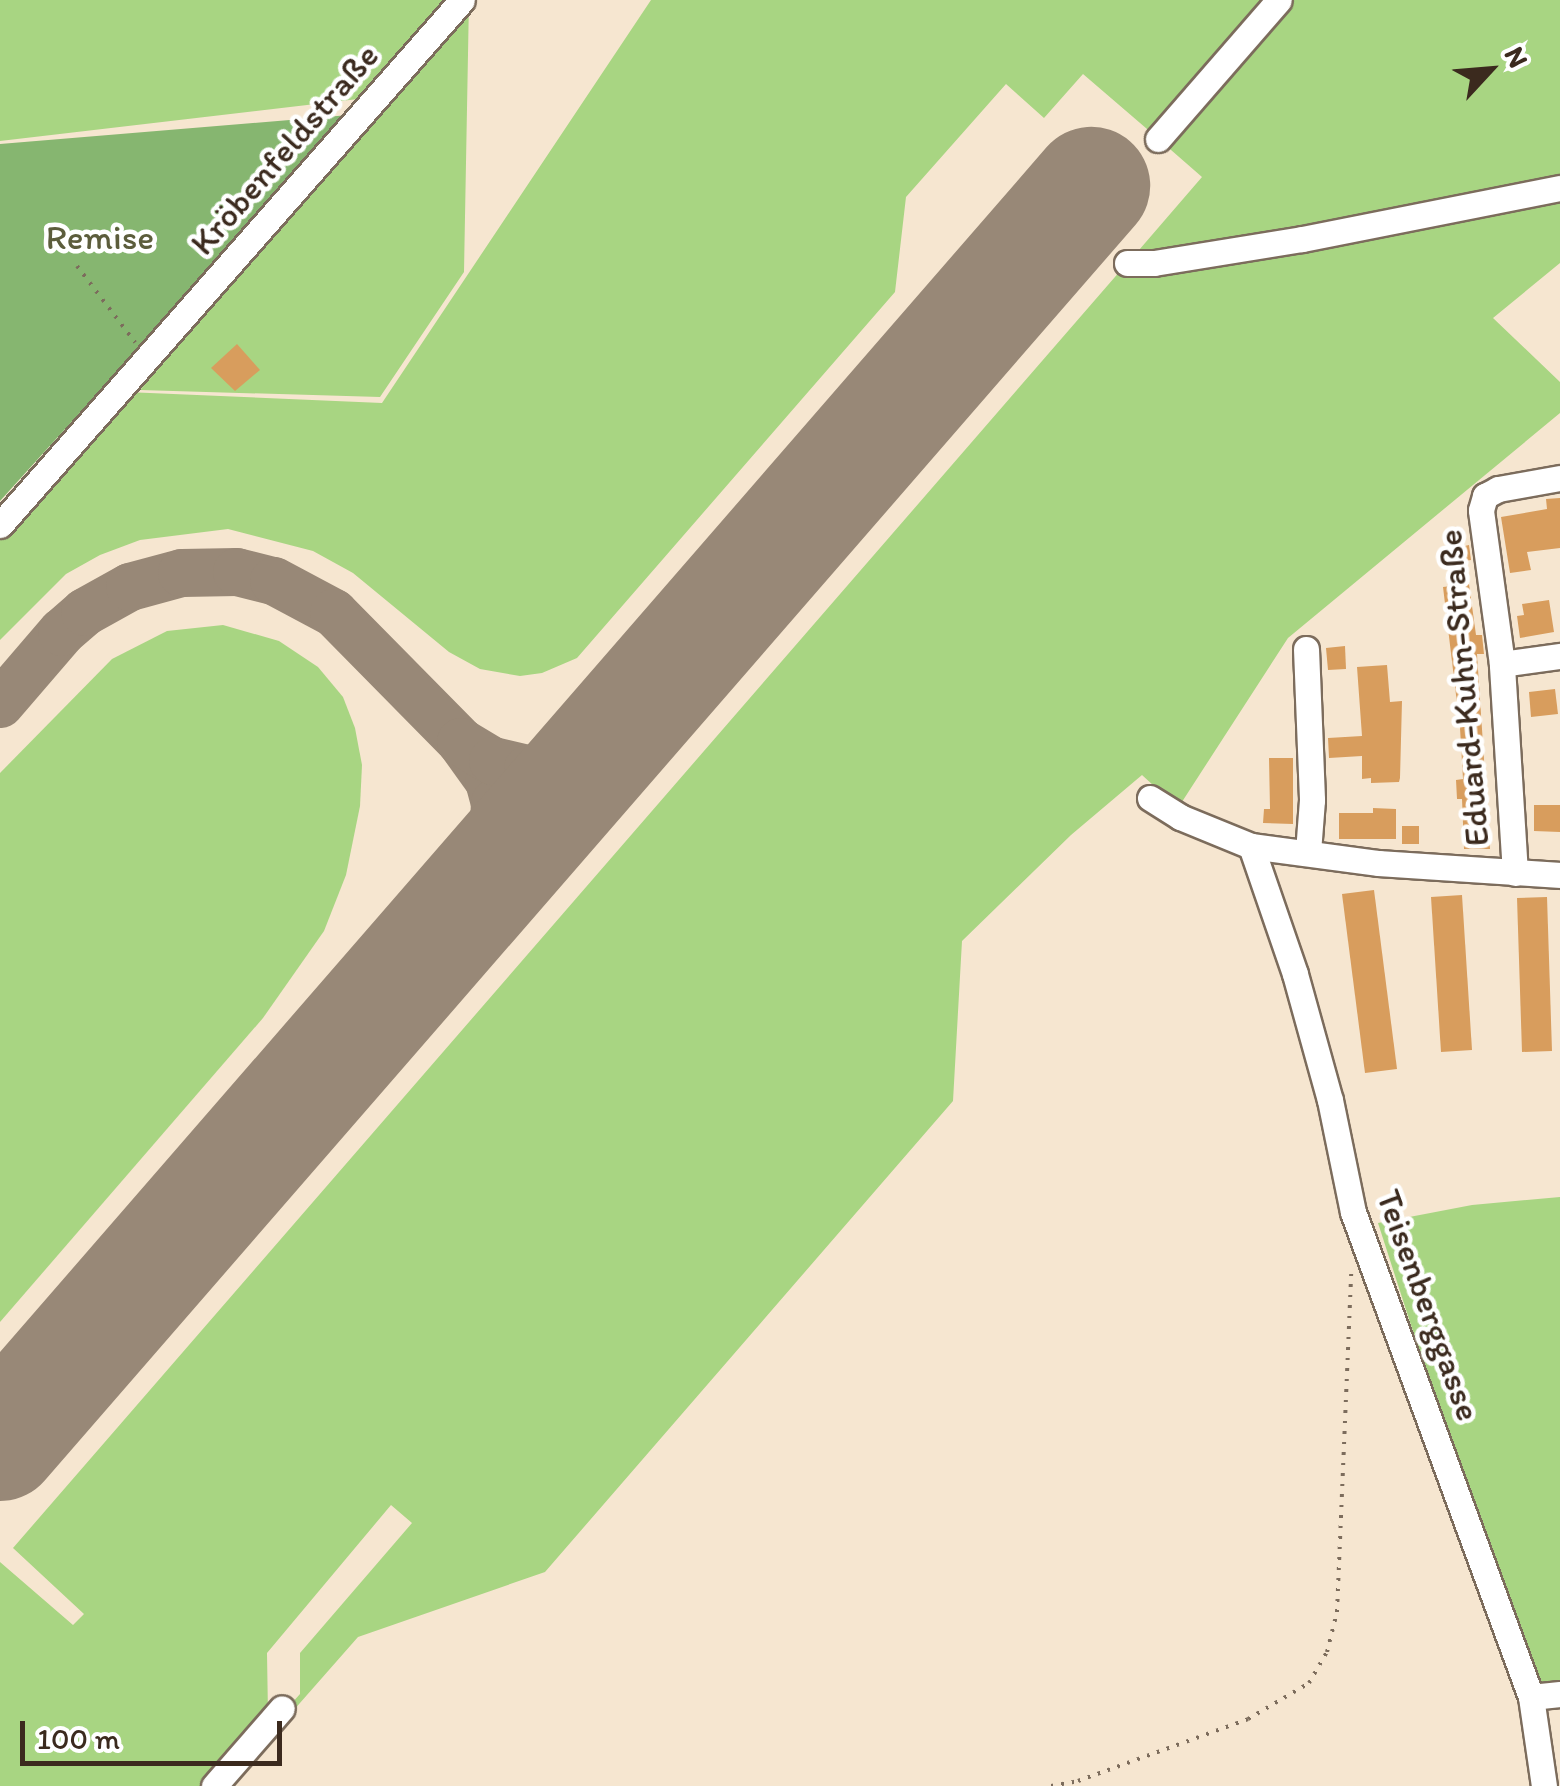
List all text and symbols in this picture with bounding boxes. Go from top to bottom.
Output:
north arrow [1440,20,1540,120]
street label: Kröbenfeldstraße [181,35,387,263]
text: N [1498,41,1536,73]
park label: Remise [46,216,154,258]
street label: Eduard-Kuhn-Straße [1428,528,1498,848]
street label: Teisenberggasse [1368,1184,1490,1426]
scale bar [25,1701,288,1763]
text: 100 m [37,1720,120,1757]

